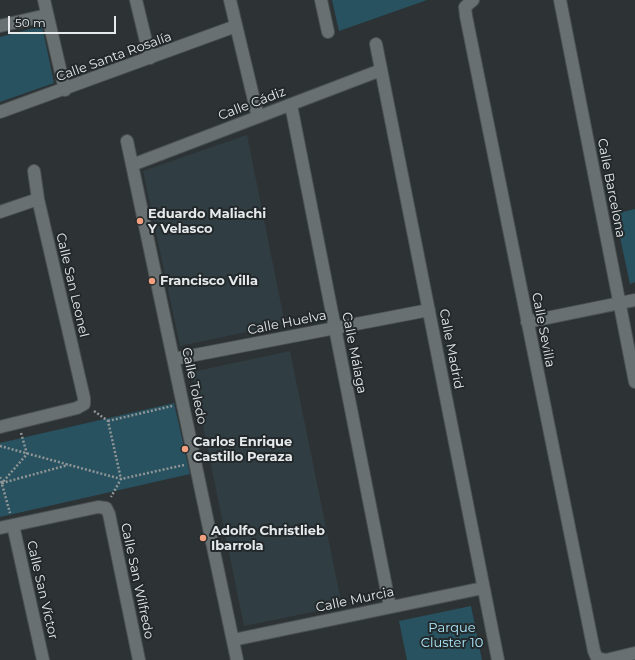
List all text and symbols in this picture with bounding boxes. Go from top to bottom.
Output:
scale bar [10,8,118,34]
text: 50 m [15,15,46,30]
street label: Calle Santa Rosalía [54,29,174,85]
street label: Calle Cádiz [216,84,288,124]
street label: Calle Barcelona [594,137,628,239]
place label: Eduardo Maliachi Y Velasco [148,206,266,237]
marker: Eduardo Maliachi Y Velasco [135,216,145,226]
street label: Calle San Leonel [52,231,92,339]
place label: Francisco Villa [160,273,258,289]
marker: Francisco Villa [147,276,157,286]
street label: Calle Sevilla [528,291,558,369]
street label: Calle Huelva [246,308,328,338]
street label: Calle Madrid [436,308,466,390]
street label: Calle Málaga [338,311,370,395]
street label: Calle Toledo [178,346,210,426]
place label: Carlos Enrique Castillo Peraza [193,434,293,465]
marker: Carlos Enrique Castillo Peraza [180,444,190,454]
street label: Calle San Wilfredo [117,521,157,641]
place label: Adolfo Christlieb Ibarrola [211,523,325,554]
marker: Adolfo Christlieb Ibarrola [198,533,208,543]
street label: Calle San Víctor [23,539,61,641]
street label: Calle Murcia [314,584,396,616]
park label: Parque Cluster 10 [421,620,483,651]

